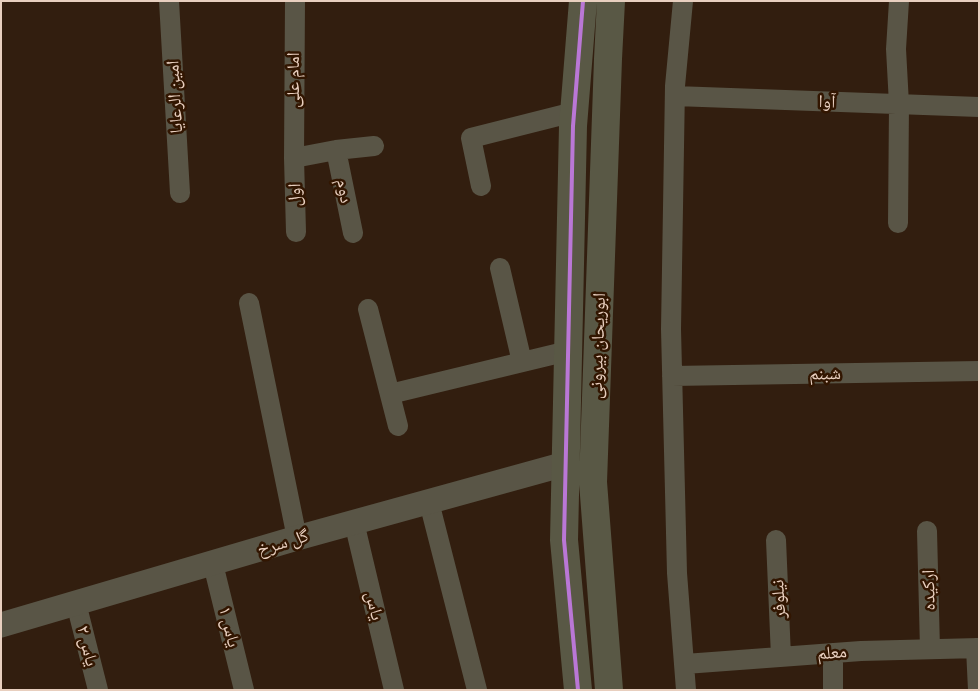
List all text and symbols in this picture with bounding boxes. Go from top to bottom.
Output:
street label: امام علی [283,52,305,108]
street label: امین الرعایا [162,60,188,134]
street label: آوا [818,91,836,113]
street label: دوم [331,177,357,205]
street label: اول [284,183,306,207]
street label: ابوریحان بیرونی [585,292,611,400]
street label: شبنم [809,363,841,385]
street label: گل سرخ [255,525,311,561]
street label: ارکیده [918,569,940,611]
street label: نیلوفر [767,579,791,619]
street label: یاس [360,589,388,623]
street label: یاس ۱ [214,604,244,650]
street label: یاس ۲ [72,623,102,669]
street label: معلم [816,641,848,665]

